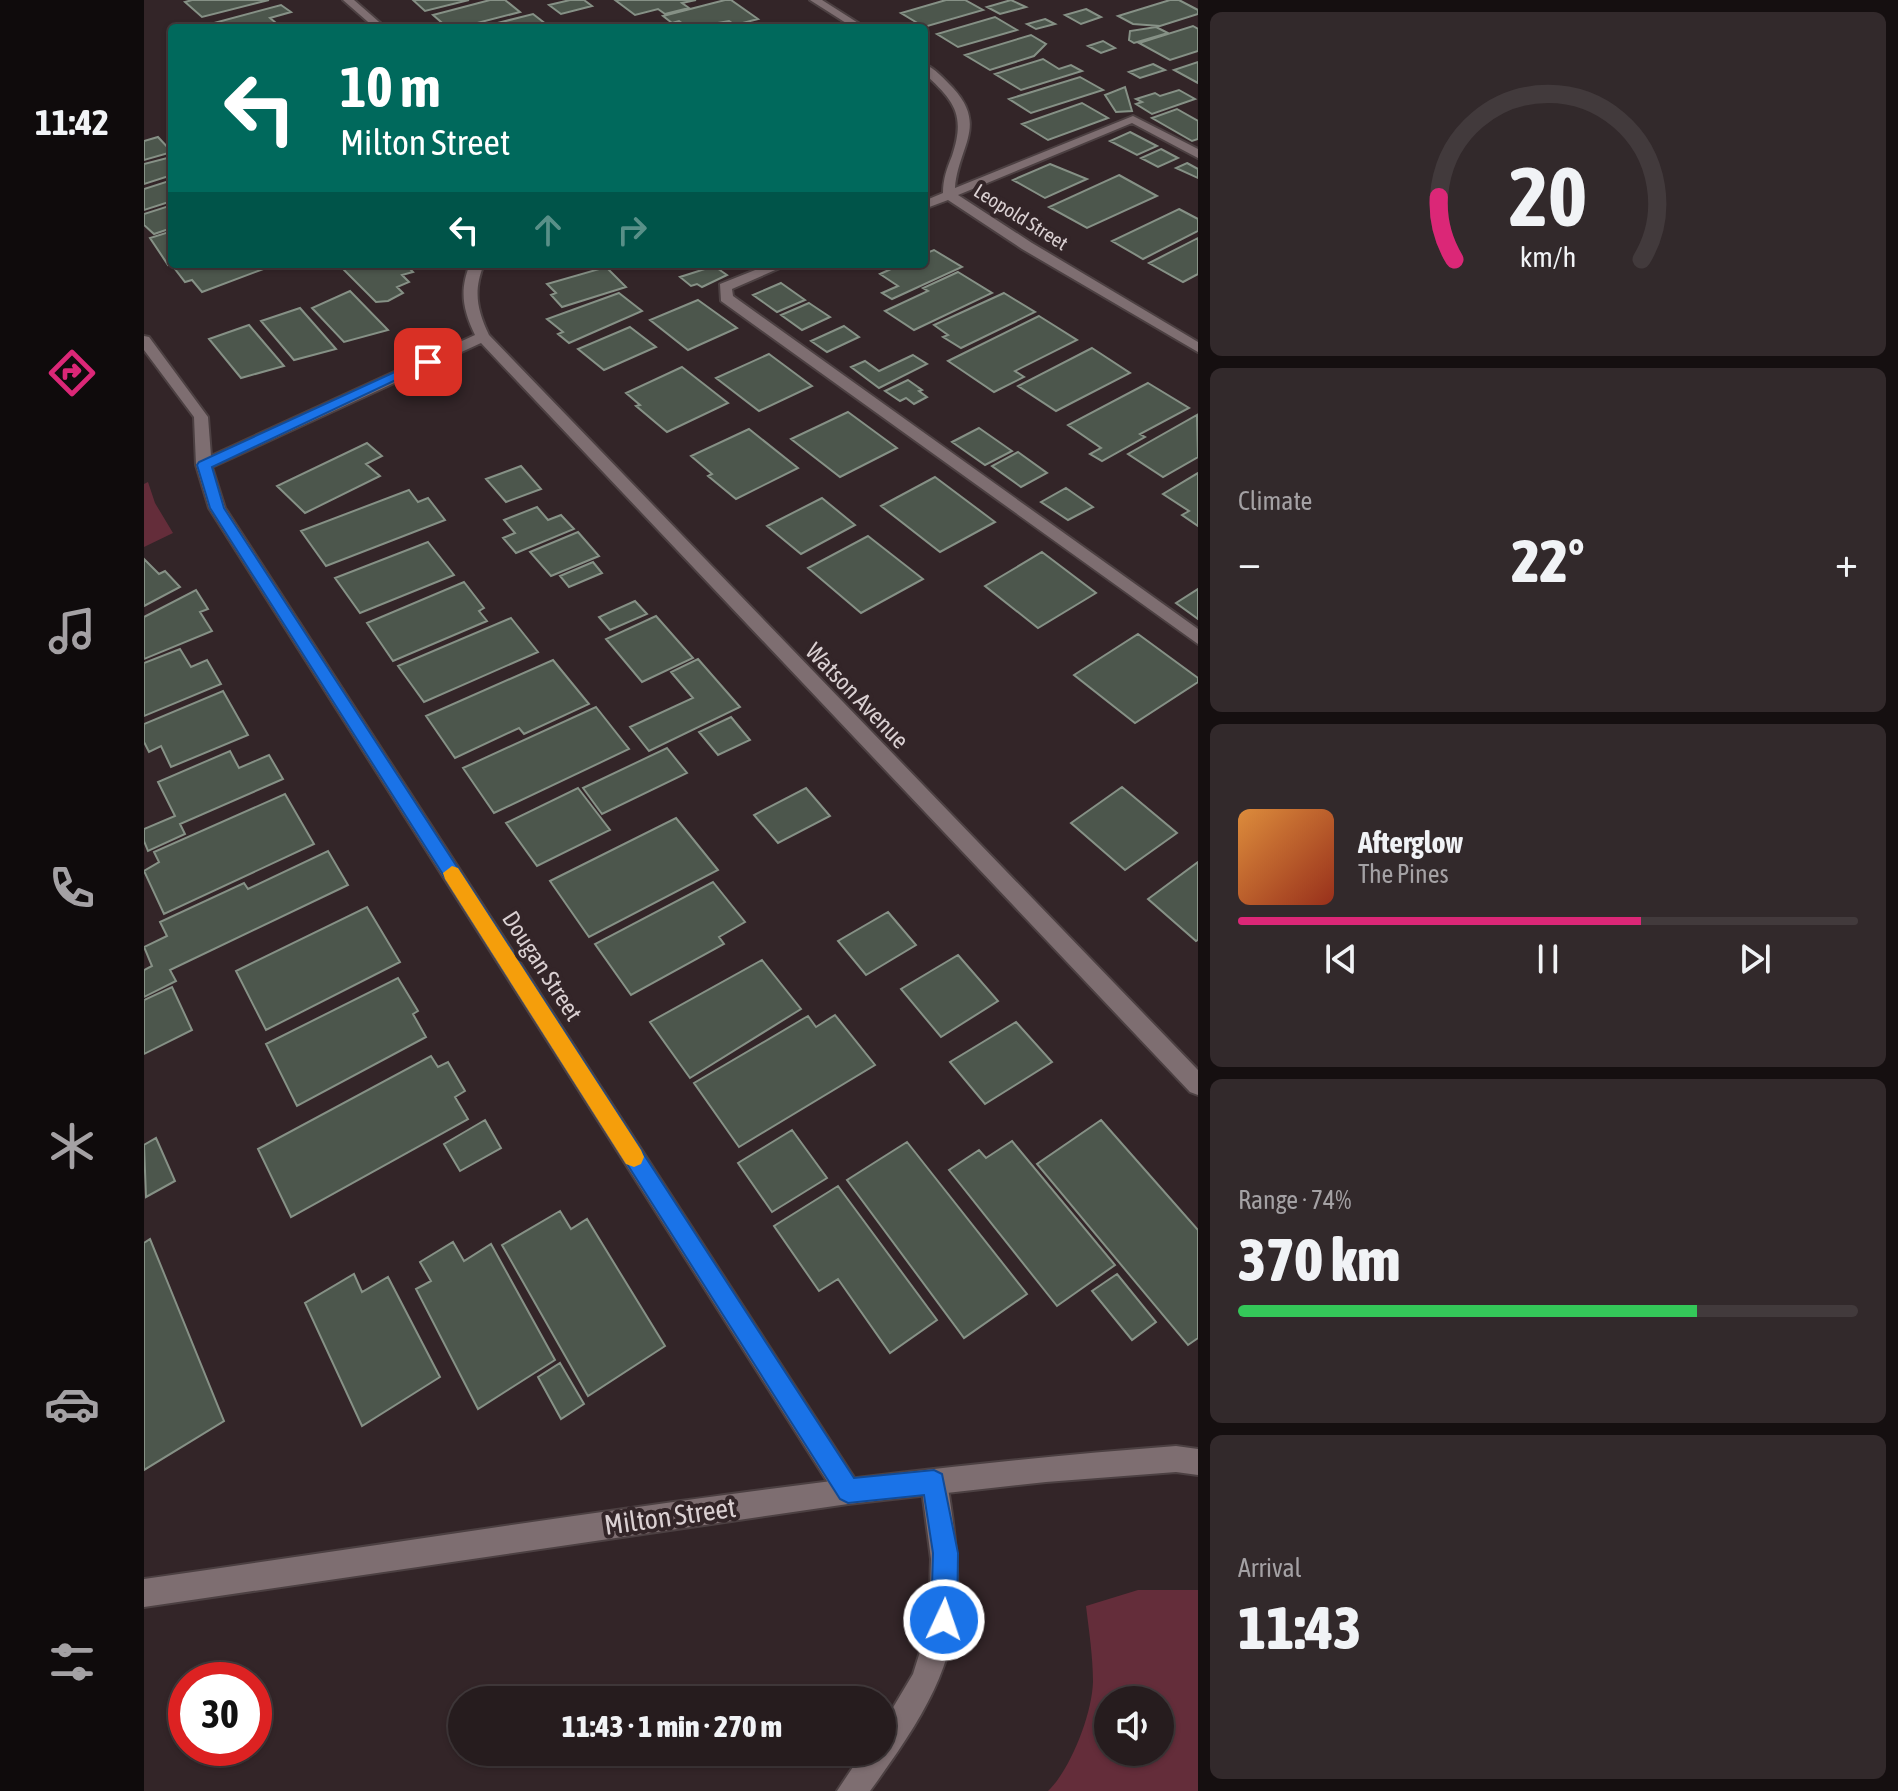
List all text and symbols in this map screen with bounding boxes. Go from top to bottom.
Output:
text: 10 m [340,55,441,119]
icon: left [208,56,312,160]
text: 11:42 [35,101,109,143]
text: Milton Street [340,121,510,163]
text: 20 [1509,147,1587,243]
street label: Leopold Street [970,179,1073,255]
icon: left [442,208,486,252]
icon: ahead [526,208,570,252]
icon: right [610,208,654,252]
text: km/h [1520,240,1576,273]
pin [394,328,462,396]
icon: arrive [406,340,450,384]
icon: directions [44,345,100,401]
text: Climate [1238,486,1312,516]
text: 22° [1512,526,1584,595]
text: − [1238,536,1261,586]
text: + [1835,536,1858,586]
icon: music [44,603,100,659]
street label: Watson Avenue [800,637,914,754]
text: Afterglow [1358,825,1463,859]
text: The Pines [1358,859,1449,889]
icon: phone [44,860,100,916]
street label: Dougan Street [497,906,588,1026]
icon: previous [1319,937,1363,981]
icon: pause [1526,937,1570,981]
icon: next [1733,937,1777,981]
icon: climate [44,1118,100,1174]
text: Range · 74% [1238,1185,1351,1215]
text: 370 km [1238,1225,1400,1294]
icon: car [44,1376,100,1432]
street label: Milton Street [602,1491,738,1541]
text: Arrival [1238,1553,1302,1583]
position arrow [902,1578,986,1662]
text: 11:43 [1238,1593,1361,1662]
icon: filters [44,1634,100,1690]
speed limit sign: 30 [168,1662,272,1766]
map controls [1094,1686,1174,1766]
button: sound [1094,1686,1174,1766]
text: 11:43 · 1 min · 270 m [562,1709,782,1743]

